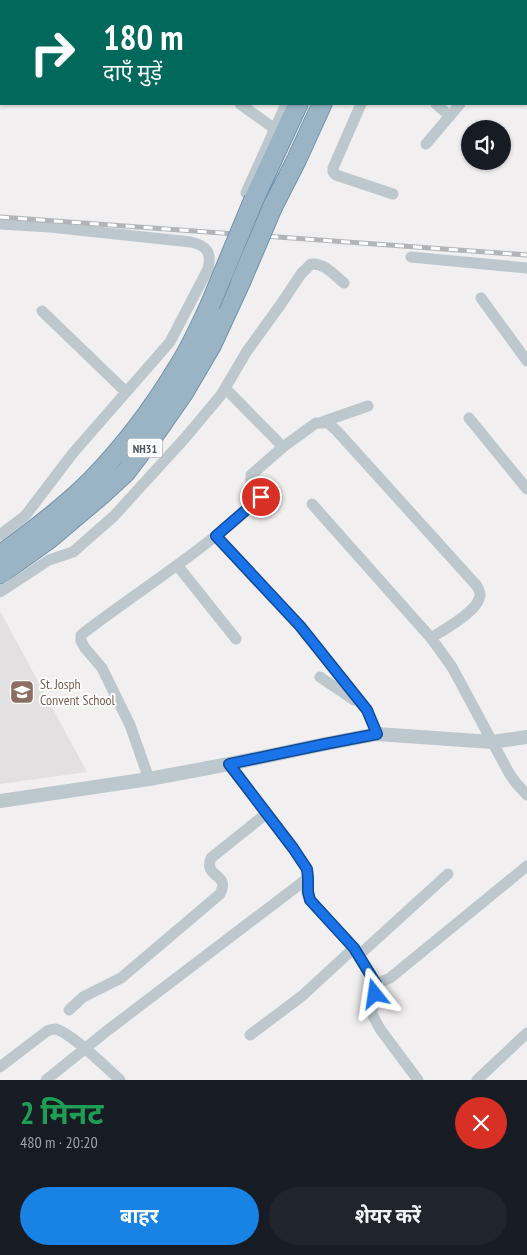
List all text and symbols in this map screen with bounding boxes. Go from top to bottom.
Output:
text: 180 m [103,14,184,60]
icon: right [20,20,85,85]
text: दाएँ मुड़ें [103,58,162,86]
map controls [461,120,511,170]
button: sound [461,120,511,170]
road number: NH31 [128,438,162,458]
pin [240,476,282,518]
icon: arrive [247,483,275,511]
place label: St. Josph Convent School [40,675,116,709]
school or university icon: St. Josph Convent School [9,679,35,705]
position arrow [348,967,400,1019]
text: 2 मिनट [20,1093,103,1132]
button: close [455,1097,507,1149]
text: 480 m · 20:20 [20,1132,98,1152]
button: बाहर [20,1187,259,1245]
button: शेयर करें [269,1187,507,1245]

